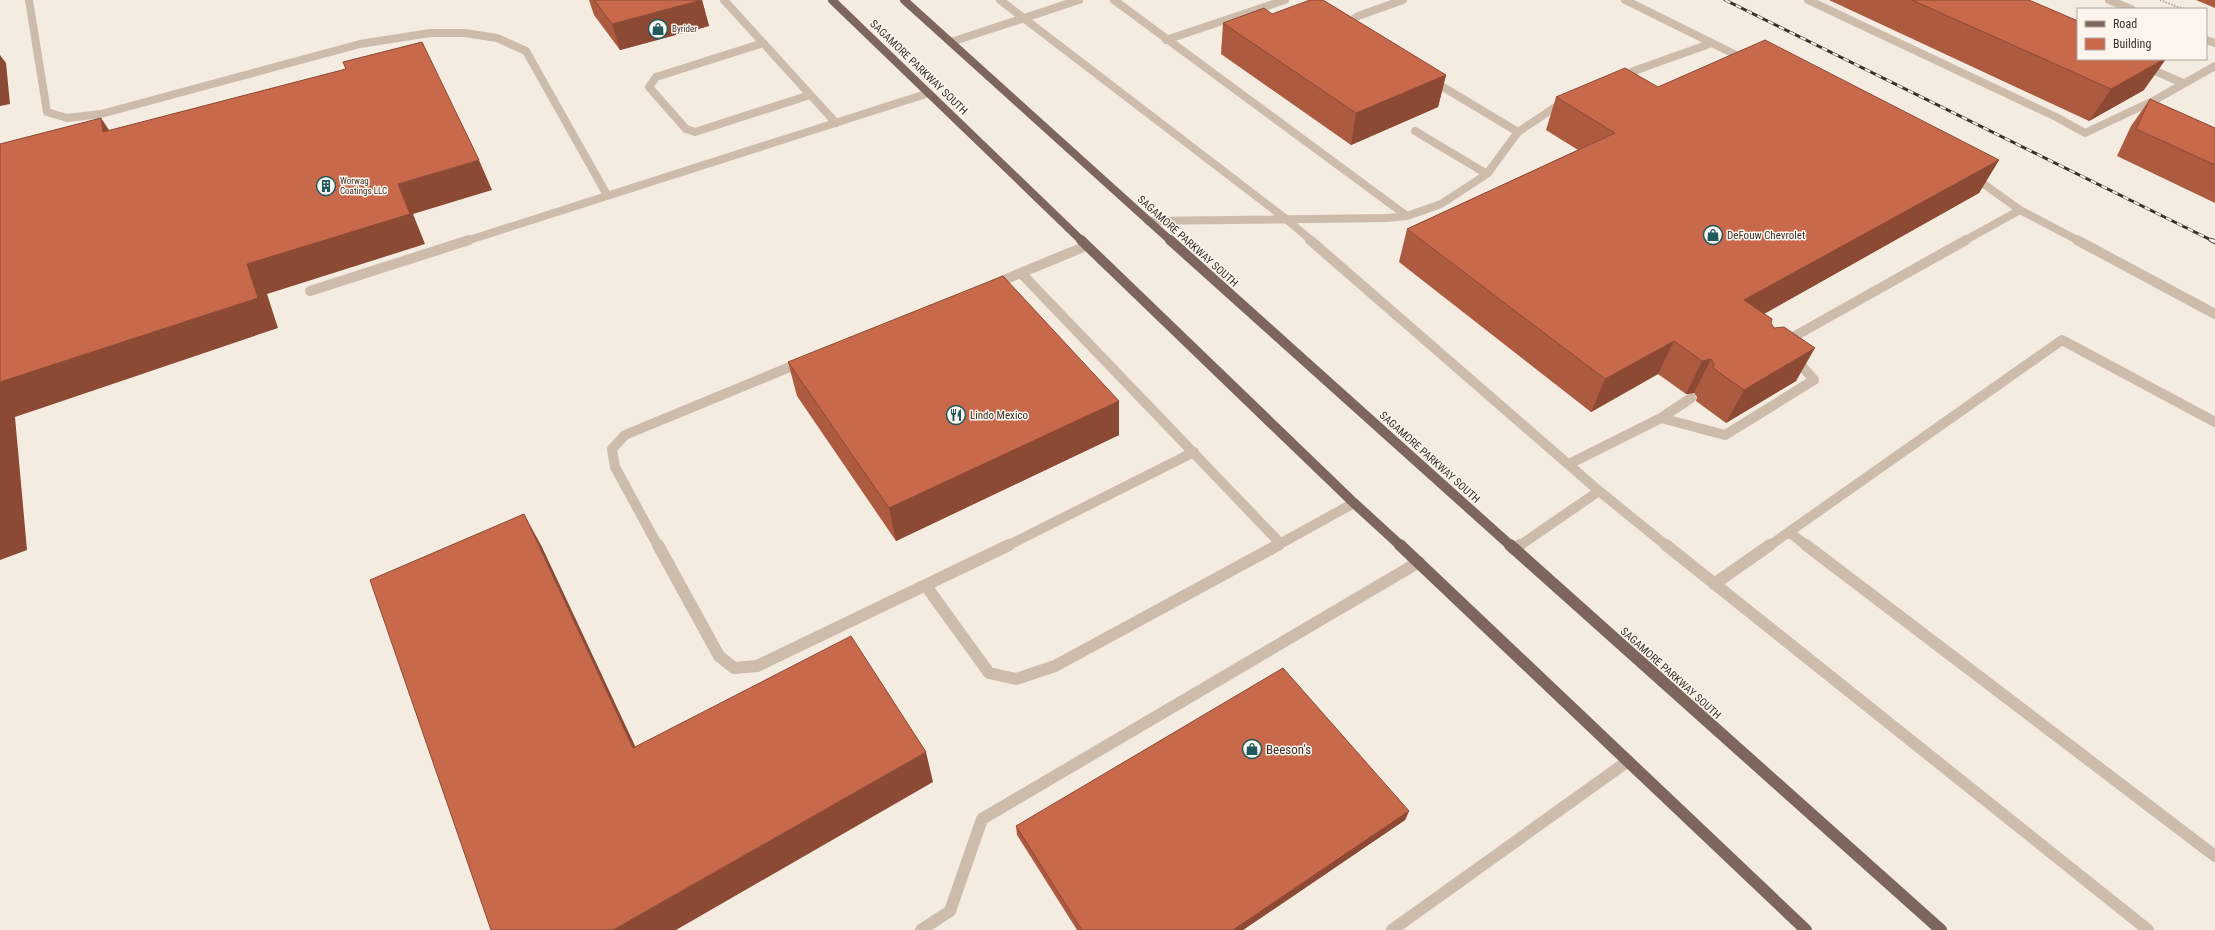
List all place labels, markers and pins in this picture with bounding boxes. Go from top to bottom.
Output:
shop icon: Byrider [647,18,669,40]
place label: Byrider [672,24,697,34]
building icon: Worwag Coatings LLC [315,175,337,197]
place label: Worwag Coatings LLC [340,176,387,196]
shop icon: DeFouw Chevrolet [1702,224,1724,246]
place label: DeFouw Chevrolet [1727,229,1805,242]
restaurant icon: Lindo Mexico [945,404,967,426]
place label: Lindo Mexico [970,409,1028,422]
shop icon: Beeson's [1241,738,1263,760]
place label: Beeson's [1266,742,1311,757]

